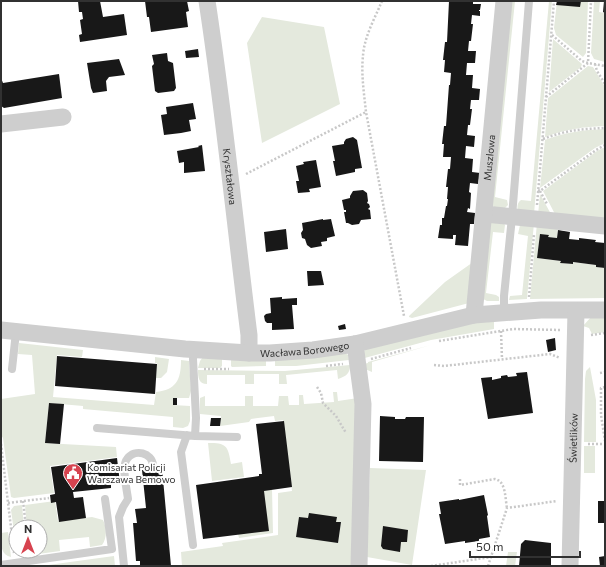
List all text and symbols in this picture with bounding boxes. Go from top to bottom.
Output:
street label: Muszlowa [481,134,497,181]
street label: Kryształowa [221,148,239,205]
street label: Wacława Borowego [260,339,350,359]
street label: Świetlików [566,413,580,463]
place label: Komisariat Policji Warszawa Bemowo [87,461,175,485]
public building icon: Komisariat Policji Warszawa Bemowo [62,462,84,490]
north arrow [8,519,48,559]
text: N [24,522,32,535]
scale bar [470,533,580,559]
text: 50 m [476,539,504,553]

